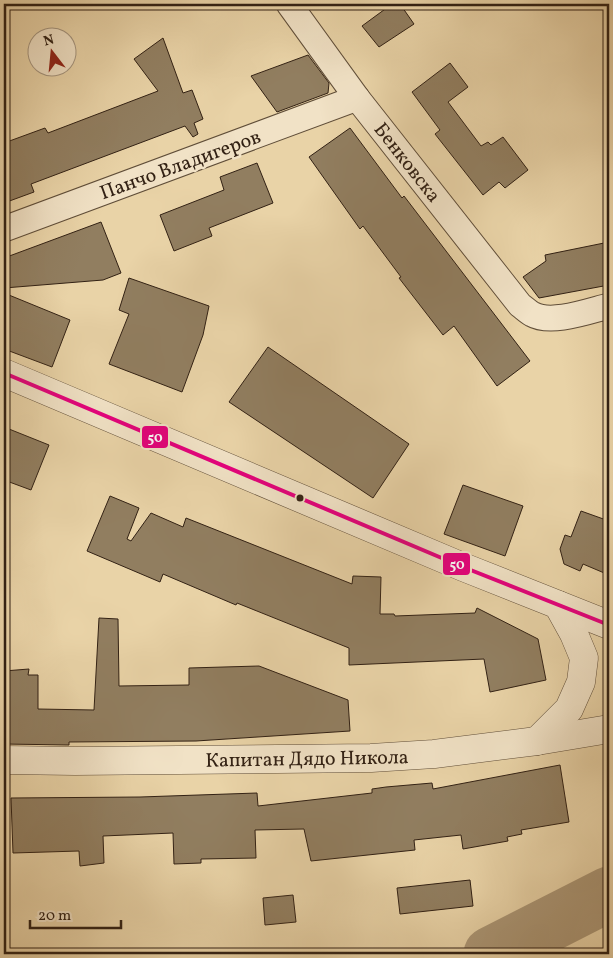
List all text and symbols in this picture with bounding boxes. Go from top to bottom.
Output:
north arrow [28,28,78,78]
text: N [41,30,56,51]
street label: Бенковска [366,117,447,209]
street label: Панчо Владигеров [96,124,265,208]
line badge: 50 [141,425,169,449]
text: 50 [147,429,163,448]
unlabelled marker [295,493,305,503]
line badge: 50 [442,552,471,576]
text: 50 [449,556,465,575]
street label: Капитан Дядо Никола [205,744,409,776]
scale bar [30,898,121,930]
text: 20 m [38,906,71,927]

